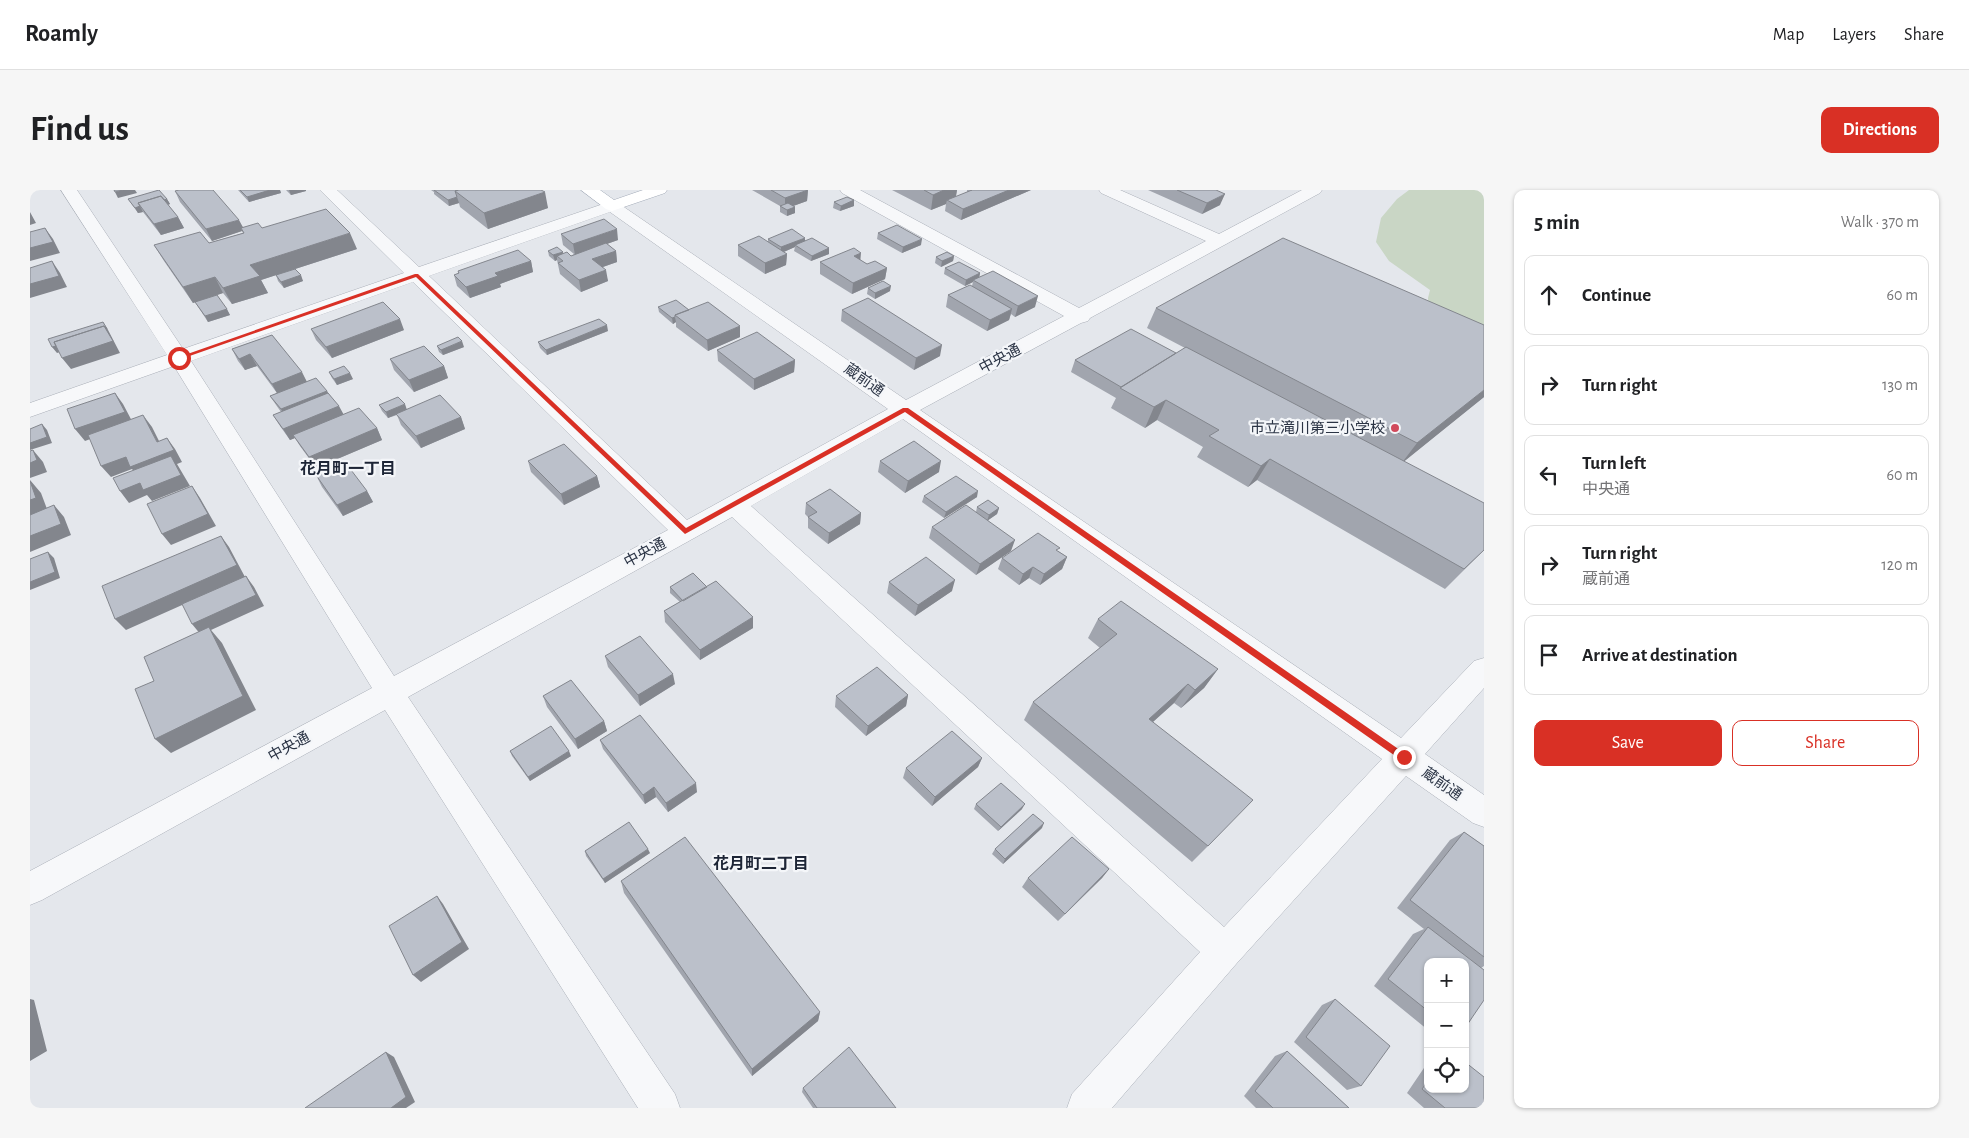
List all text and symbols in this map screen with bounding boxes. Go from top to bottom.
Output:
text: Roamly [25,22,98,46]
text: Map [1773,26,1804,44]
text: Layers [1832,26,1876,44]
text: Share [1904,26,1944,44]
button: Directions [1821,107,1939,153]
text: Find us [30,112,129,147]
text: 5 min [1534,212,1580,233]
text: Walk · 370 m [1841,214,1919,230]
icon: ahead [1535,281,1563,309]
text: Continue [1582,286,1651,305]
text: 60 m [1887,287,1918,303]
street label: 中央通 [976,341,1023,376]
route start [168,347,191,370]
street label: 蔵前通 [841,360,887,399]
icon: right [1535,371,1563,399]
text: Turn right [1582,376,1657,395]
text: 130 m [1882,377,1918,393]
place label: 市立滝川第三小学校 [1250,420,1385,436]
marker: 市立滝川第三小学校 [1389,422,1401,434]
text: Turn left [1582,454,1646,473]
district label: 花月町一丁目 [300,460,396,477]
icon: left [1535,461,1563,489]
text: 60 m [1887,467,1918,483]
text: 中央通 [1582,481,1630,497]
street label: 中央通 [621,535,668,570]
text: Turn right [1582,544,1657,563]
icon: right [1535,551,1563,579]
text: 120 m [1881,557,1918,573]
text: 蔵前通 [1582,571,1630,587]
icon: arrive [1535,641,1563,669]
text: Arrive at destination [1582,646,1738,665]
button: Save [1534,720,1722,766]
button: Share [1732,720,1919,766]
street label: 中央通 [265,729,312,764]
route end [1393,746,1416,769]
street label: 蔵前通 [1419,764,1465,803]
district label: 花月町二丁目 [713,855,809,872]
map controls [1424,958,1469,1093]
button: + [1424,958,1469,1003]
button: − [1424,1003,1469,1048]
button: locate [1424,1048,1469,1093]

